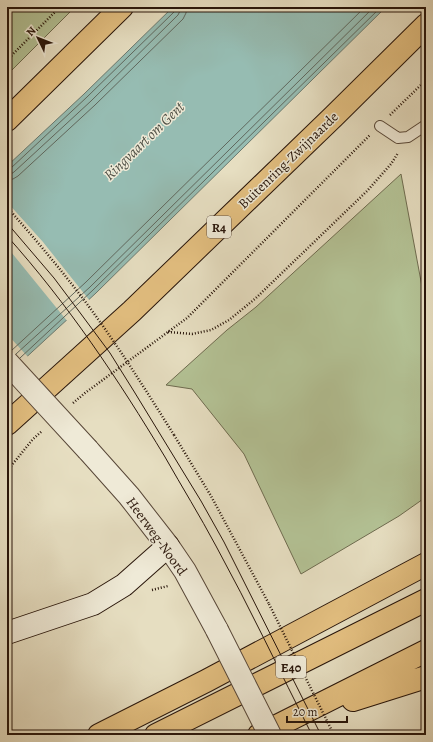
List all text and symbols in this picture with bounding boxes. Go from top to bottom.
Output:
north arrow [18,18,58,58]
text: N [23,23,39,40]
water label: Ringvaart om Gent [99,97,189,185]
street label: Buitenring-Zwijnaarde [234,108,343,213]
road number: R4 [207,216,231,238]
street label: Heerweg-Noord [122,493,192,580]
road number: E40 [276,656,306,678]
scale bar [287,698,347,724]
text: 20 m [293,704,317,720]

